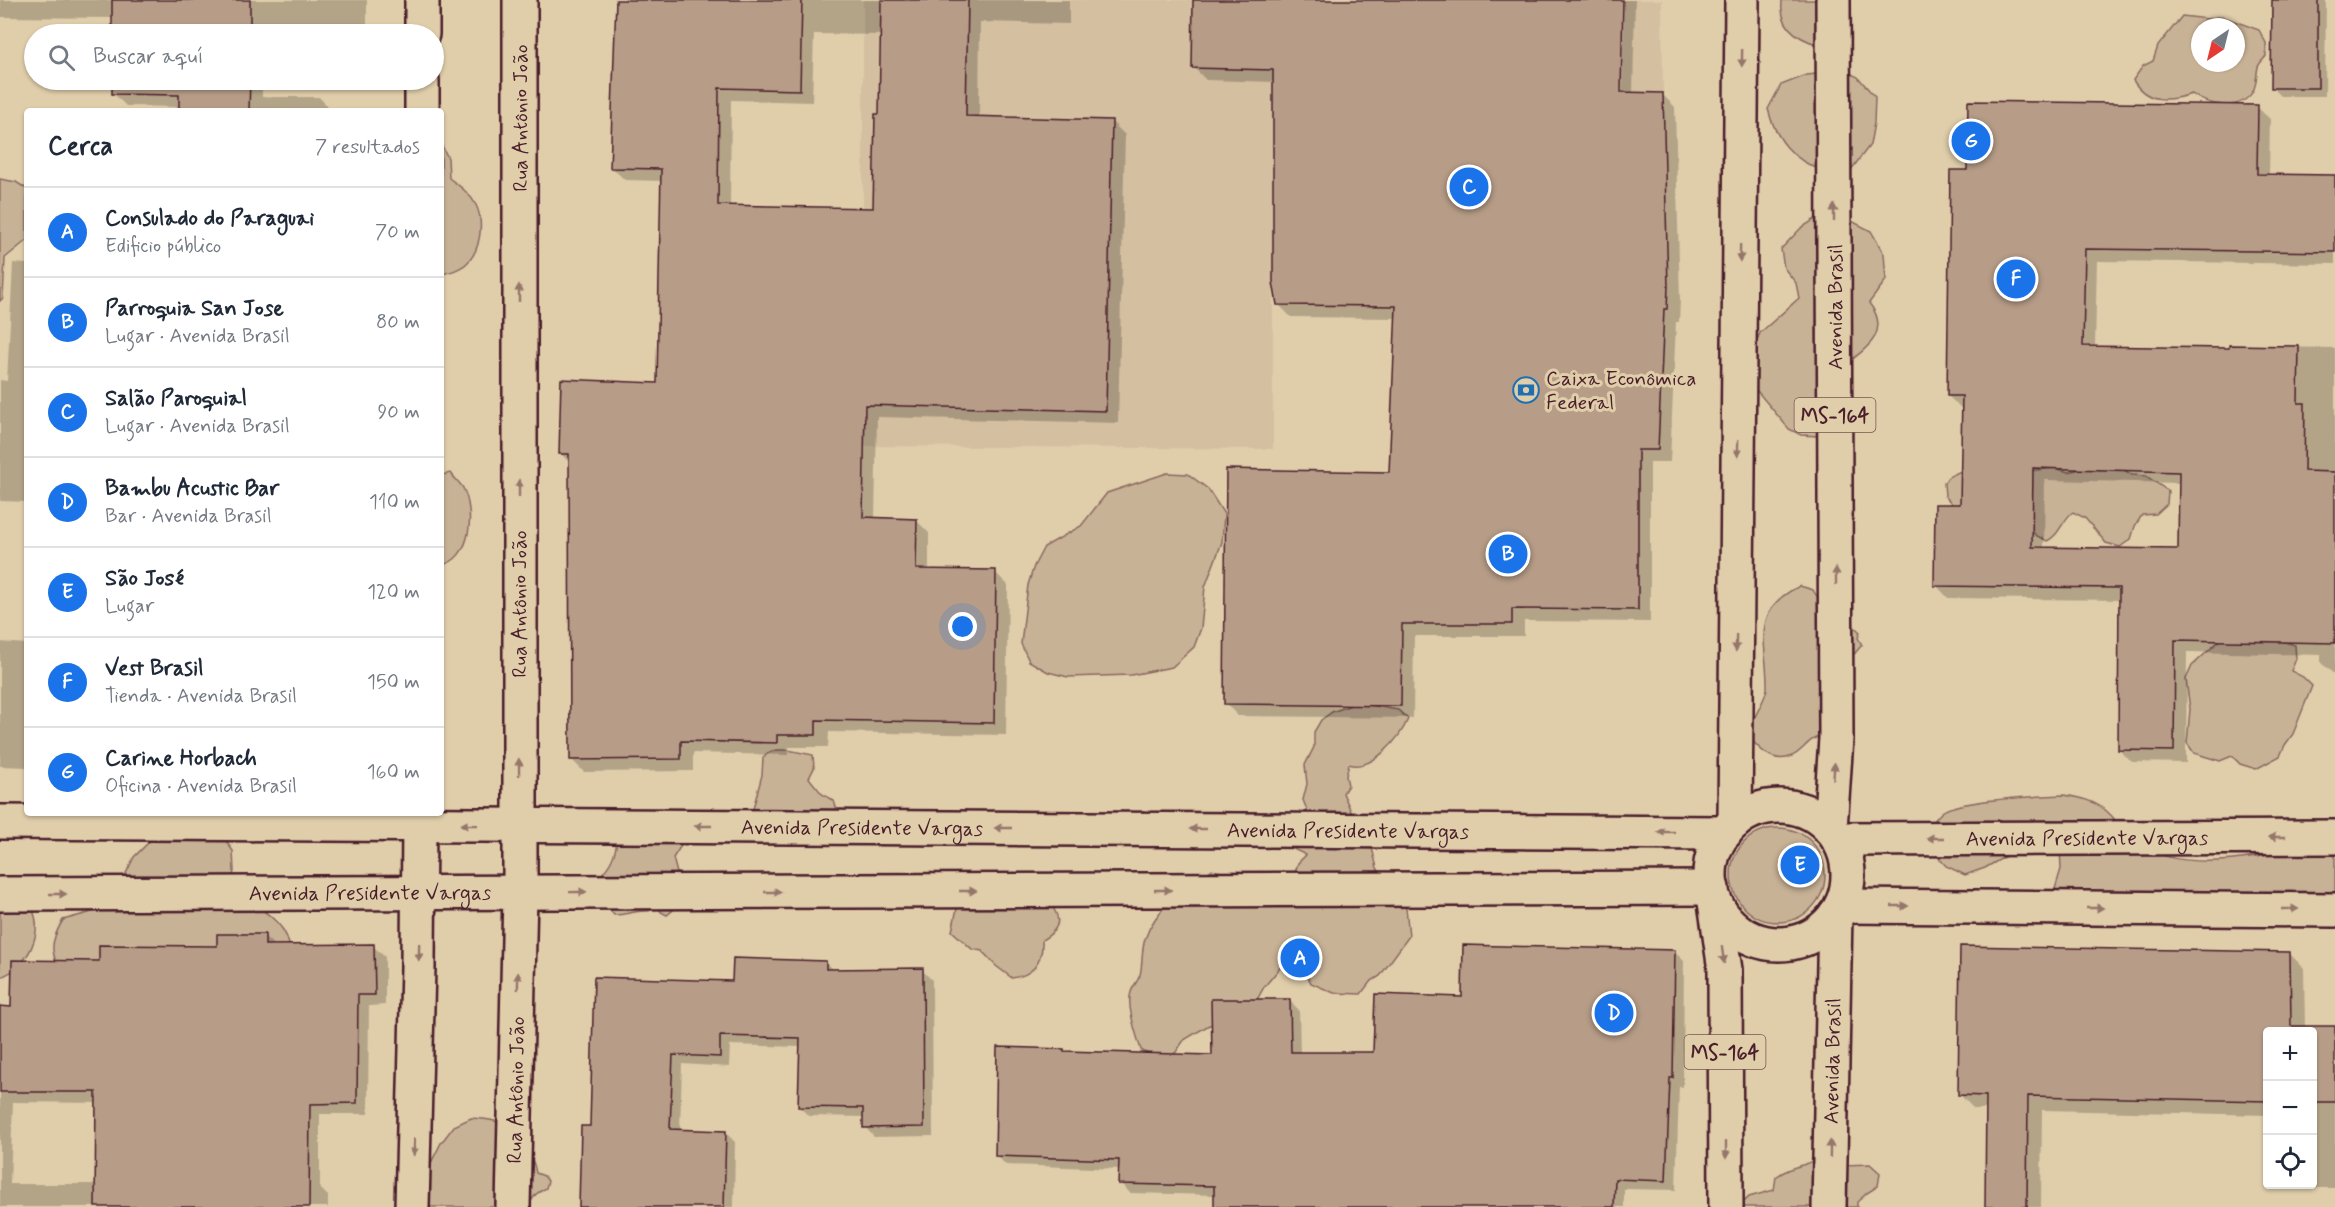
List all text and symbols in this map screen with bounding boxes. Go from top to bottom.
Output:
north arrow [2191,18,2245,72]
search box [24,24,444,90]
icon: search [45,41,78,74]
text: Buscar aquí [93,43,204,71]
street label: Rua Antônio João [507,44,535,192]
one-way arrow [1737,49,1747,68]
pin: G [1952,118,1990,164]
text: Cerca [48,130,113,164]
text: 7 resultados [315,134,420,161]
pin: C [1450,164,1488,210]
one-way arrow [1829,203,1839,222]
text: Consulado do Paraguai [105,205,314,233]
text: A [61,219,74,246]
text: 70 m [375,219,420,246]
text: Edificio público [105,233,221,260]
one-way arrow [1735,244,1745,263]
street label: Avenida Brasil [1822,244,1850,370]
pin: F [1996,256,2036,302]
one-way arrow [514,284,524,303]
text: Parroquia San Jose [105,295,284,323]
text: B [61,309,74,336]
text: 80 m [376,309,420,336]
text: Lugar · Avenida Brasil [105,323,290,350]
place label: Caixa Econômica Federal [1546,365,1697,417]
bank icon: Caixa Econômica Federal [1511,375,1541,405]
text: Salão Paroquial [105,385,247,413]
road number: MS-164 [1794,398,1876,432]
text: C [60,399,75,426]
text: 90 m [377,399,420,426]
text: Lugar · Avenida Brasil [105,413,290,440]
one-way arrow [1733,439,1743,458]
text: Bambu Acustic Bar [105,475,279,503]
one-way arrow [514,479,524,498]
text: D [61,489,74,516]
text: 110 m [369,489,420,516]
text: Bar · Avenida Brasil [105,503,272,530]
street label: Rua Antônio João [506,530,534,678]
pin: B [1488,532,1528,576]
text: São José [105,565,184,593]
one-way arrow [1831,566,1841,585]
text: E [62,579,73,606]
text: 120 m [367,579,420,606]
text: Lugar [105,593,154,620]
your location [948,612,977,641]
one-way arrow [1731,634,1741,653]
text: Vest Brasil [105,655,204,683]
text: F [62,669,73,696]
text: 150 m [367,669,420,696]
text: Tienda · Avenida Brasil [105,683,297,710]
text: Carine Horbach [105,745,257,773]
one-way arrow [514,758,523,777]
text: G [61,759,74,786]
text: 160 m [367,759,420,786]
one-way arrow [1830,761,1839,780]
text: Oficina · Avenida Brasil [105,773,297,800]
street label: Avenida Presidente Vargas [741,814,983,844]
street label: Avenida Presidente Vargas [1227,817,1469,847]
one-way arrow [460,820,479,829]
one-way arrow [694,821,713,831]
one-way arrow [994,823,1013,833]
one-way arrow [1189,824,1208,834]
street label: Avenida Presidente Vargas [1966,825,2208,854]
one-way arrow [1657,827,1676,837]
one-way arrow [2267,832,2286,842]
one-way arrow [1925,833,1944,843]
pin: E [1780,842,1820,888]
street label: Avenida Presidente Vargas [249,879,491,908]
one-way arrow [1154,885,1173,895]
one-way arrow [959,886,978,896]
one-way arrow [764,887,783,897]
one-way arrow [569,888,588,897]
one-way arrow [49,889,68,899]
one-way arrow [1890,901,1909,911]
one-way arrow [2085,903,2104,912]
one-way arrow [2280,904,2299,914]
pin: A [1280,936,1320,980]
one-way arrow [414,943,424,962]
one-way arrow [1718,946,1727,965]
one-way arrow [513,971,523,990]
pin: D [1594,990,1634,1036]
street label: Avenida Brasil [1818,998,1848,1124]
street label: Rua Antônio João [501,1016,532,1164]
map controls [2263,1027,2317,1189]
button: + [2263,1027,2317,1081]
road number: MS-164 [1684,1035,1766,1069]
button: − [2263,1081,2317,1135]
button: locate [2263,1135,2317,1189]
one-way arrow [409,1138,418,1157]
one-way arrow [1825,1139,1835,1158]
one-way arrow [1721,1141,1731,1160]

